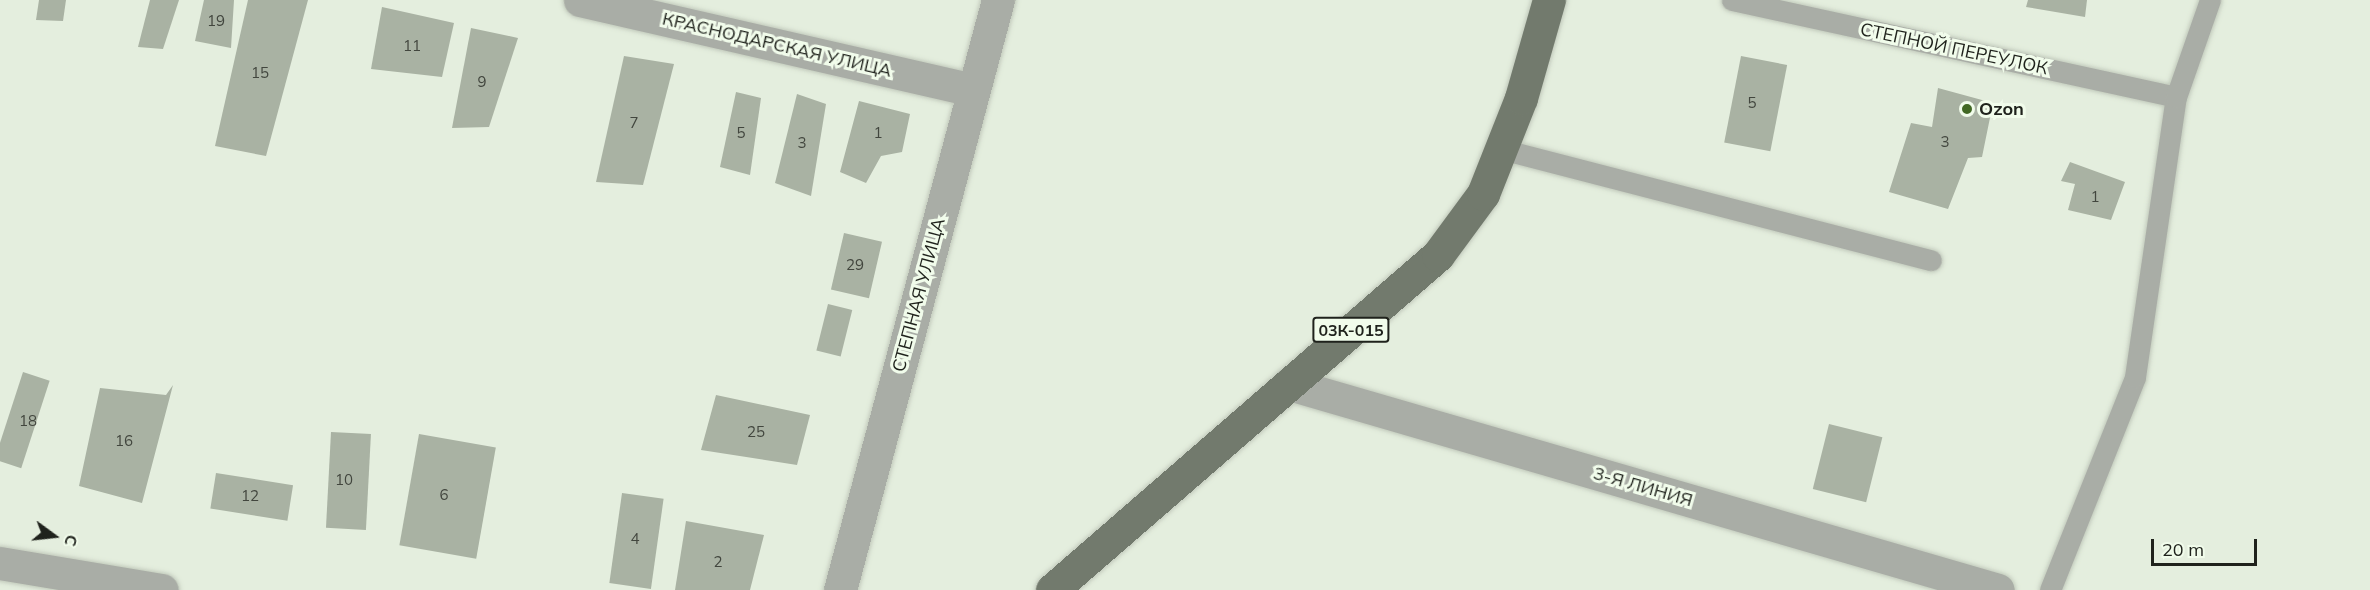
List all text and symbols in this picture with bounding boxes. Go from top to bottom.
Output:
street label: КРАСНОДАРСКАЯ УЛИЦА [660,8,894,82]
house number: 19 [207,12,225,30]
street label: СТЕПНОЙ ПЕРЕУЛОК [1858,19,2050,79]
house number: 11 [403,37,421,55]
house number: 15 [251,64,269,82]
house number: 9 [478,73,486,91]
house number: 5 [1748,94,1756,112]
place label: Ozon [1979,98,2024,120]
marker: Ozon [1960,102,1974,116]
house number: 7 [630,114,638,132]
house number: 5 [737,124,745,142]
house number: 1 [874,124,882,142]
house number: 3 [1941,133,1949,151]
house number: 3 [798,134,806,152]
house number: 1 [2091,188,2099,206]
street label: СТЕПНАЯ УЛИЦА [888,216,950,374]
house number: 29 [846,256,864,274]
road number: 03К-015 [1312,317,1390,343]
house number: 18 [19,412,37,430]
house number: 25 [747,423,765,441]
house number: 16 [115,432,133,450]
street label: 3-Я ЛИНИЯ [1591,463,1695,511]
house number: 10 [335,471,353,489]
house number: 6 [440,486,448,504]
house number: 12 [241,487,259,505]
north arrow [24,506,84,566]
scale bar [2154,527,2260,565]
house number: 4 [631,530,639,548]
text: С [60,533,82,549]
text: 20 m [2162,538,2204,561]
house number: 2 [714,553,722,571]

